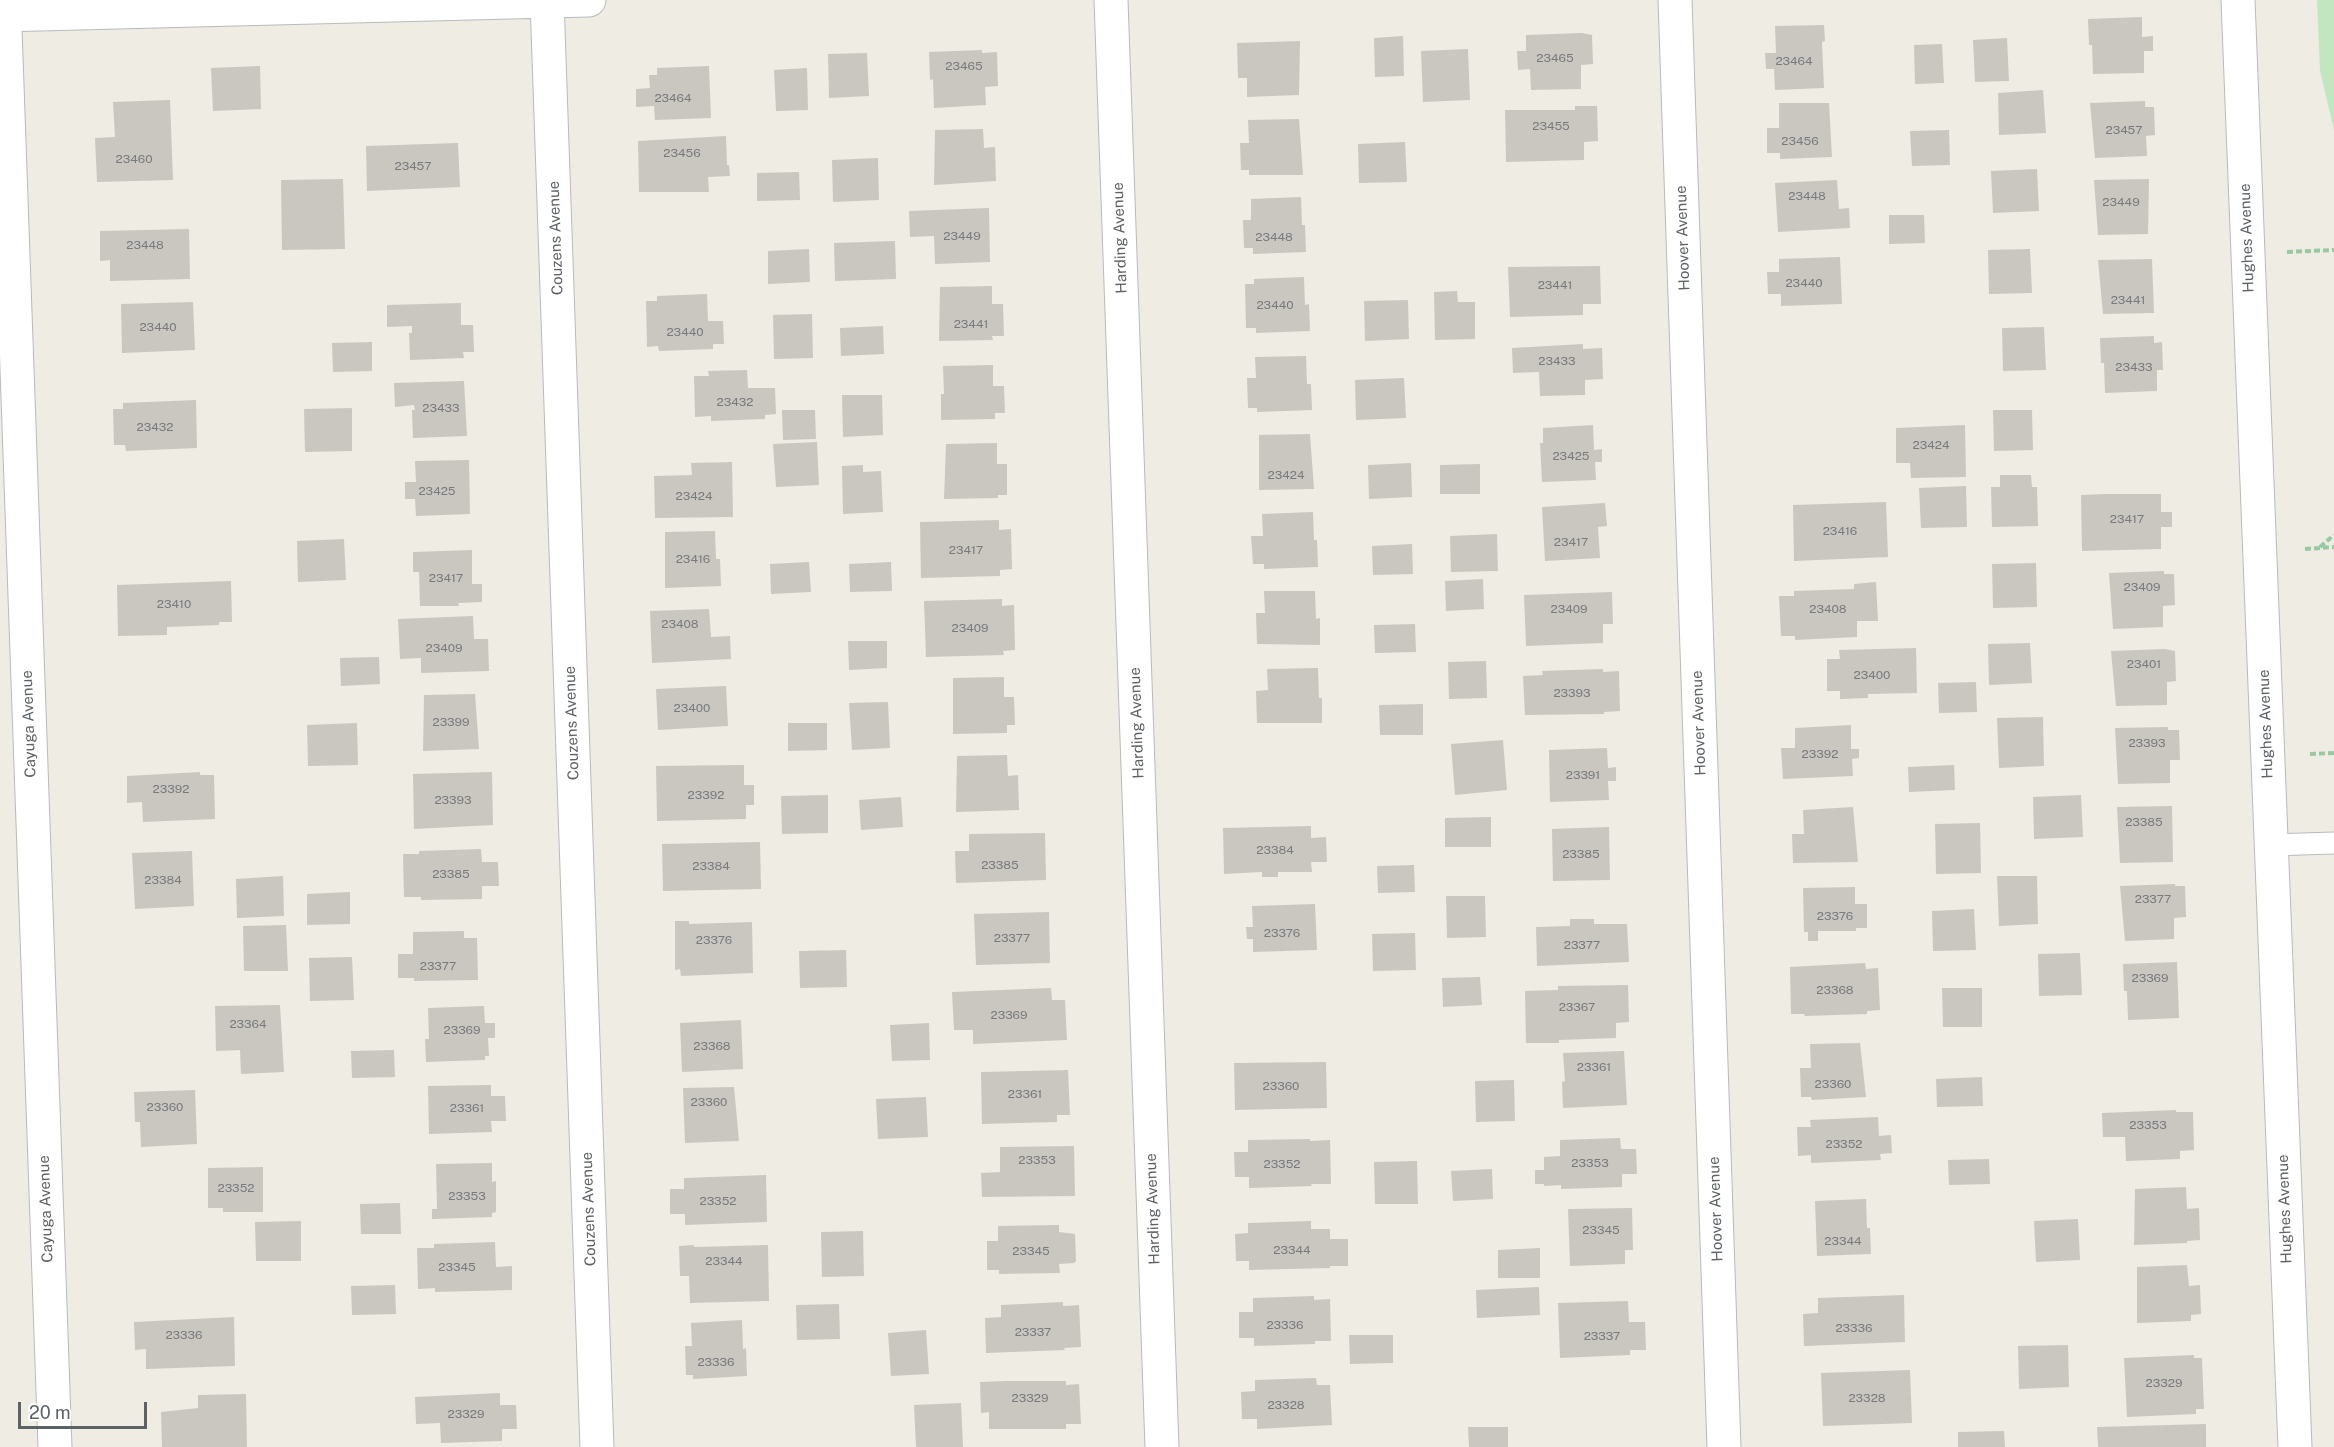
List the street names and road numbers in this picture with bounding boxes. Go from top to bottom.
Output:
street label: Couzens Avenue [545,180,567,296]
street label: Harding Avenue [1109,182,1131,294]
street label: Hughes Avenue [2236,183,2258,293]
street label: Hoover Avenue [1672,185,1694,291]
street label: Couzens Avenue [561,665,583,781]
street label: Harding Avenue [1126,667,1148,779]
street label: Hughes Avenue [2255,669,2277,779]
street label: Cayuga Avenue [18,670,40,778]
street label: Hoover Avenue [1688,670,1710,776]
street label: Couzens Avenue [578,1151,600,1267]
street label: Harding Avenue [1142,1153,1164,1265]
street label: Hughes Avenue [2274,1154,2296,1264]
street label: Cayuga Avenue [35,1155,57,1263]
street label: Hoover Avenue [1705,1156,1727,1262]

